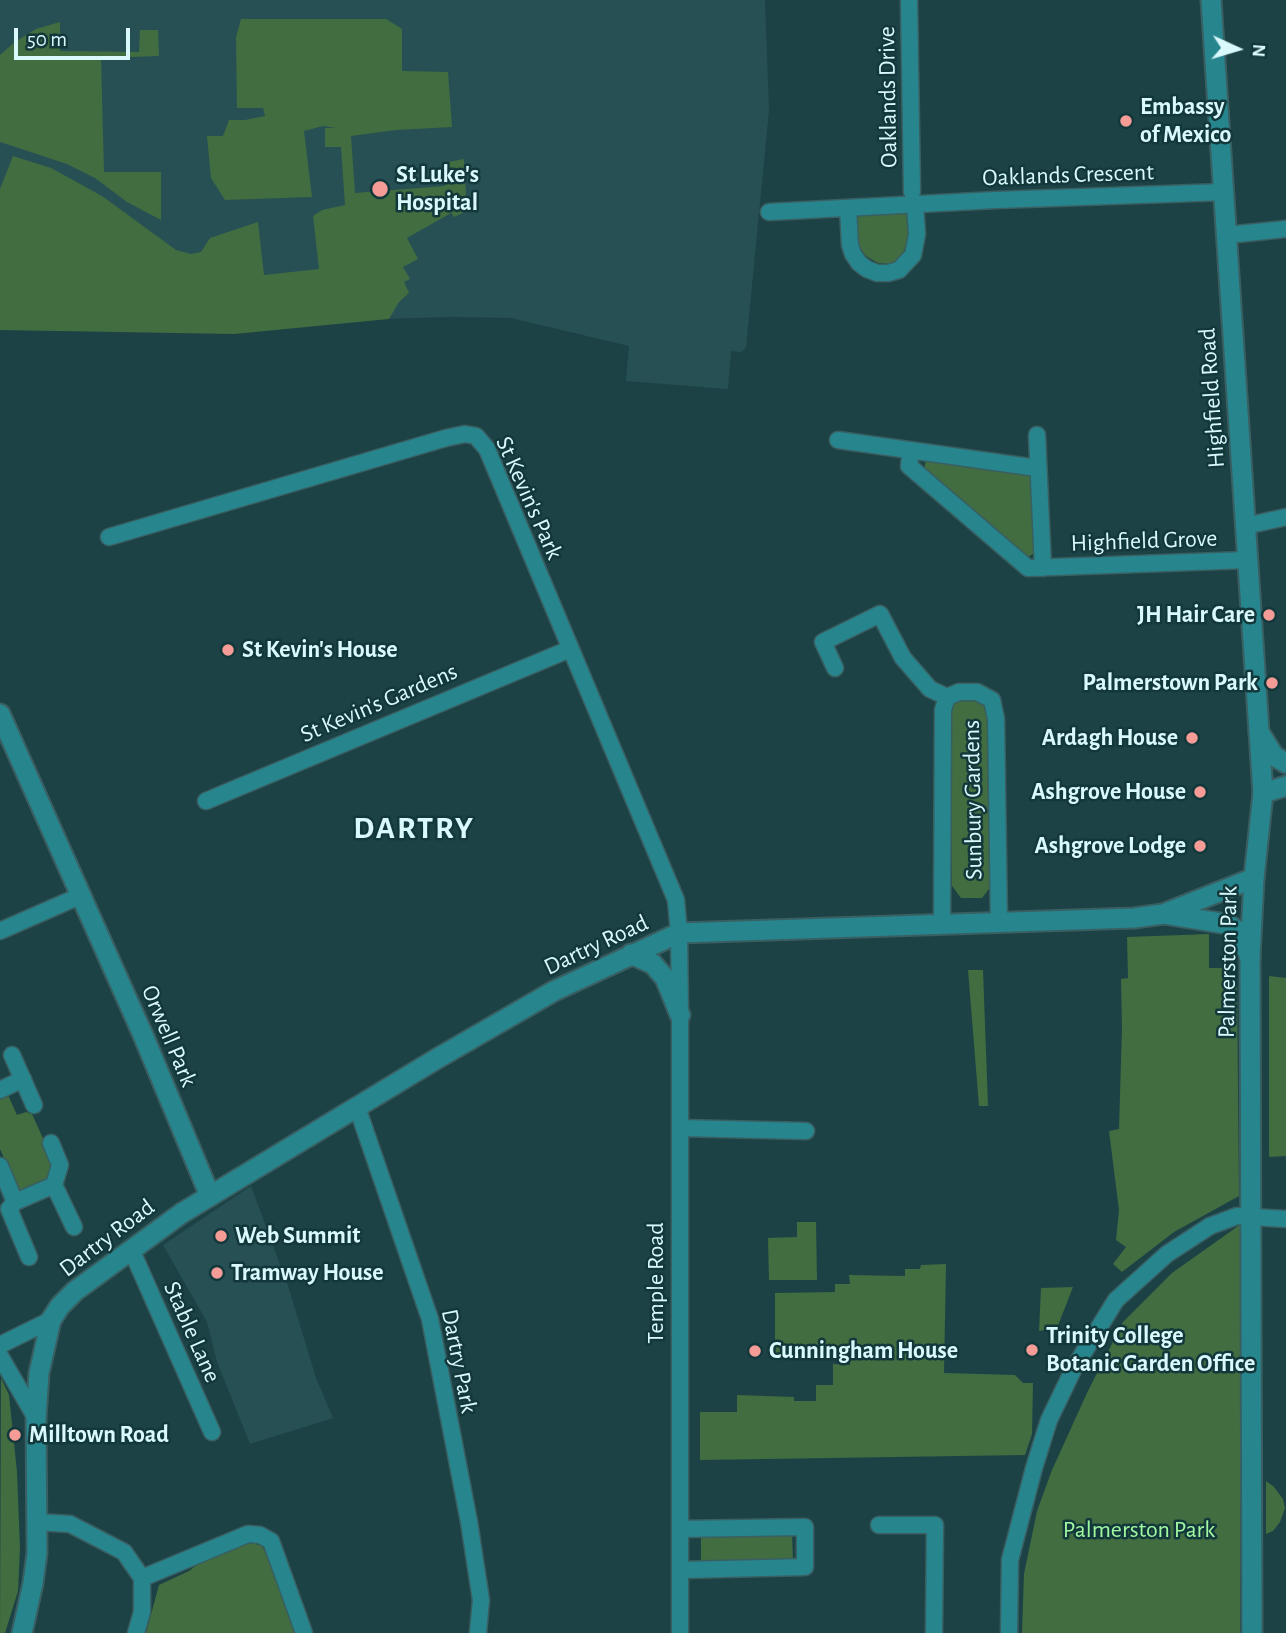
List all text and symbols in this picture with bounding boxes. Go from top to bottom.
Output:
scale bar [18,14,133,58]
north arrow [1202,14,1272,84]
street label: Oaklands Drive [872,26,904,168]
text: 50 m [27,29,67,50]
text: N [1249,43,1268,58]
place label: Embassy of Mexico [1140,93,1231,149]
marker: Embassy of Mexico [1118,113,1134,129]
street label: Oaklands Crescent [982,158,1154,192]
place label: St Luke's Hospital [396,161,479,217]
marker: St Luke's Hospital [370,179,390,199]
street label: Highfield Road [1193,327,1231,469]
street label: St Kevin's Park [489,432,569,564]
street label: Highfield Grove [1070,524,1218,558]
place label: JH Hair Care [1137,601,1255,629]
marker: JH Hair Care [1261,607,1277,623]
place label: St Kevin's House [242,636,398,664]
marker: St Kevin's House [220,642,236,658]
street label: St Kevin's Gardens [296,657,462,749]
place label: Palmerstown Park [1082,669,1258,697]
marker: Palmerstown Park [1264,675,1280,691]
street label: Sunbury Gardens [957,720,989,880]
place label: Ardagh House [1042,724,1178,752]
marker: Ardagh House [1184,730,1200,746]
place label: Ashgrove House [1031,778,1186,806]
marker: Ashgrove House [1192,784,1208,800]
district label: DARTRY [354,809,474,847]
place label: Ashgrove Lodge [1034,832,1186,860]
marker: Ashgrove Lodge [1192,838,1208,854]
street label: Palmerston Park [1212,886,1244,1038]
street label: Dartry Road [539,908,653,982]
street label: Orwell Park [135,981,203,1091]
street label: Dartry Road [54,1193,160,1283]
place label: Web Summit [235,1222,360,1250]
street label: Temple Road [642,1222,670,1344]
marker: Web Summit [213,1228,229,1244]
place label: Tramway House [231,1259,384,1287]
marker: Tramway House [209,1265,225,1281]
street label: Stable Lane [157,1277,227,1387]
street label: Dartry Park [435,1307,483,1415]
place label: Trinity College Botanic Garden Office [1046,1322,1255,1378]
place label: Cunningham House [769,1337,958,1365]
marker: Trinity College Botanic Garden Office [1024,1342,1040,1358]
marker: Cunningham House [747,1343,763,1359]
place label: Milltown Road [29,1421,169,1449]
marker: Milltown Road [7,1427,23,1443]
park label: Palmerston Park [1063,1516,1215,1544]

